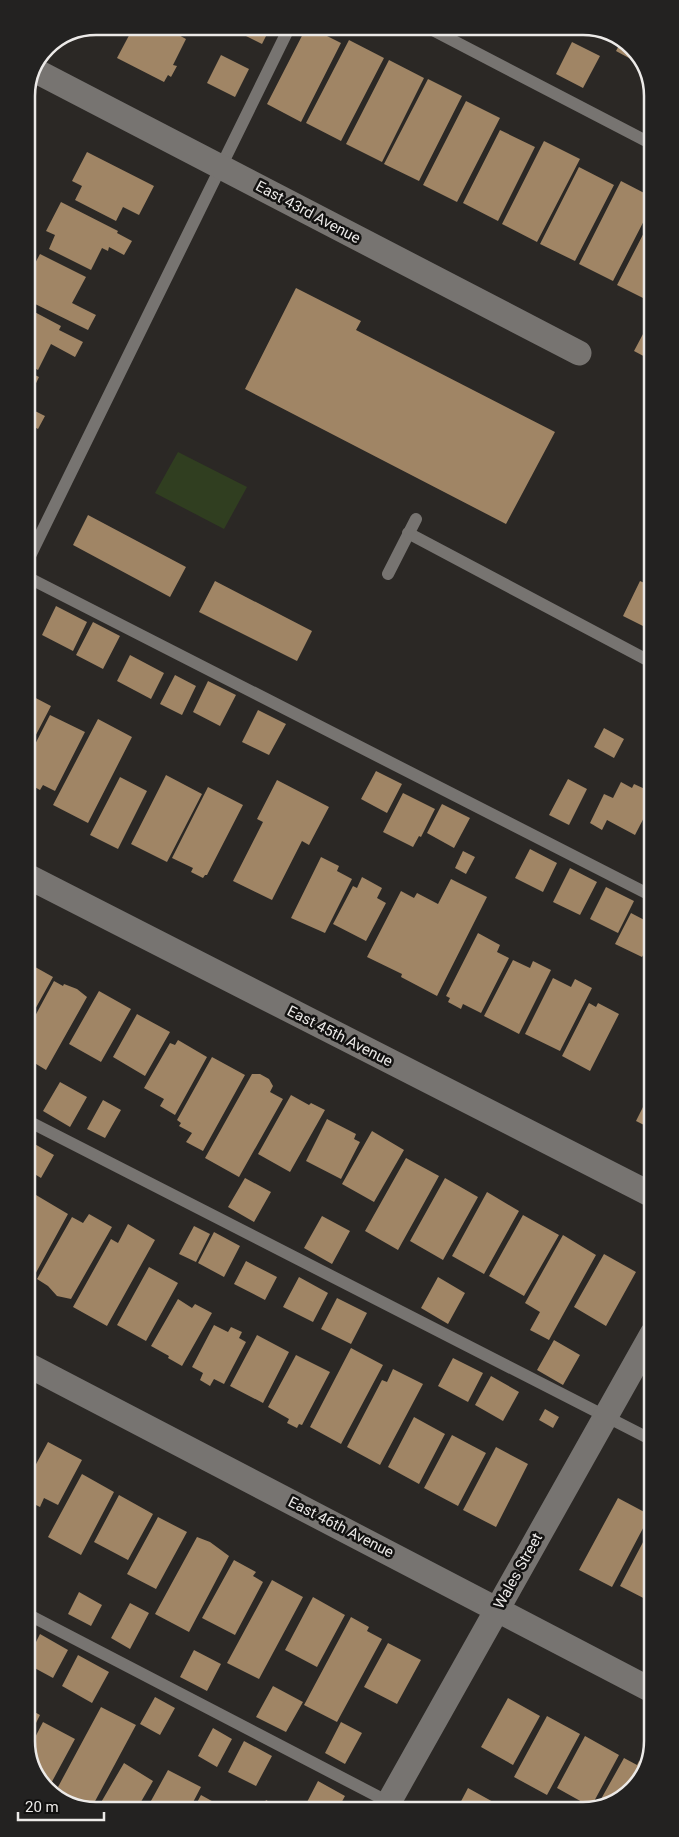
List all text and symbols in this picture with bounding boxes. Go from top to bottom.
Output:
street label: East 43rd Avenue [253,177,364,247]
street label: East 45th Avenue [284,1002,396,1070]
street label: East 46th Avenue [285,1493,397,1561]
street label: Wales Street [490,1530,546,1612]
scale bar [18,1790,104,1822]
text: 20 m [25,1798,59,1816]

